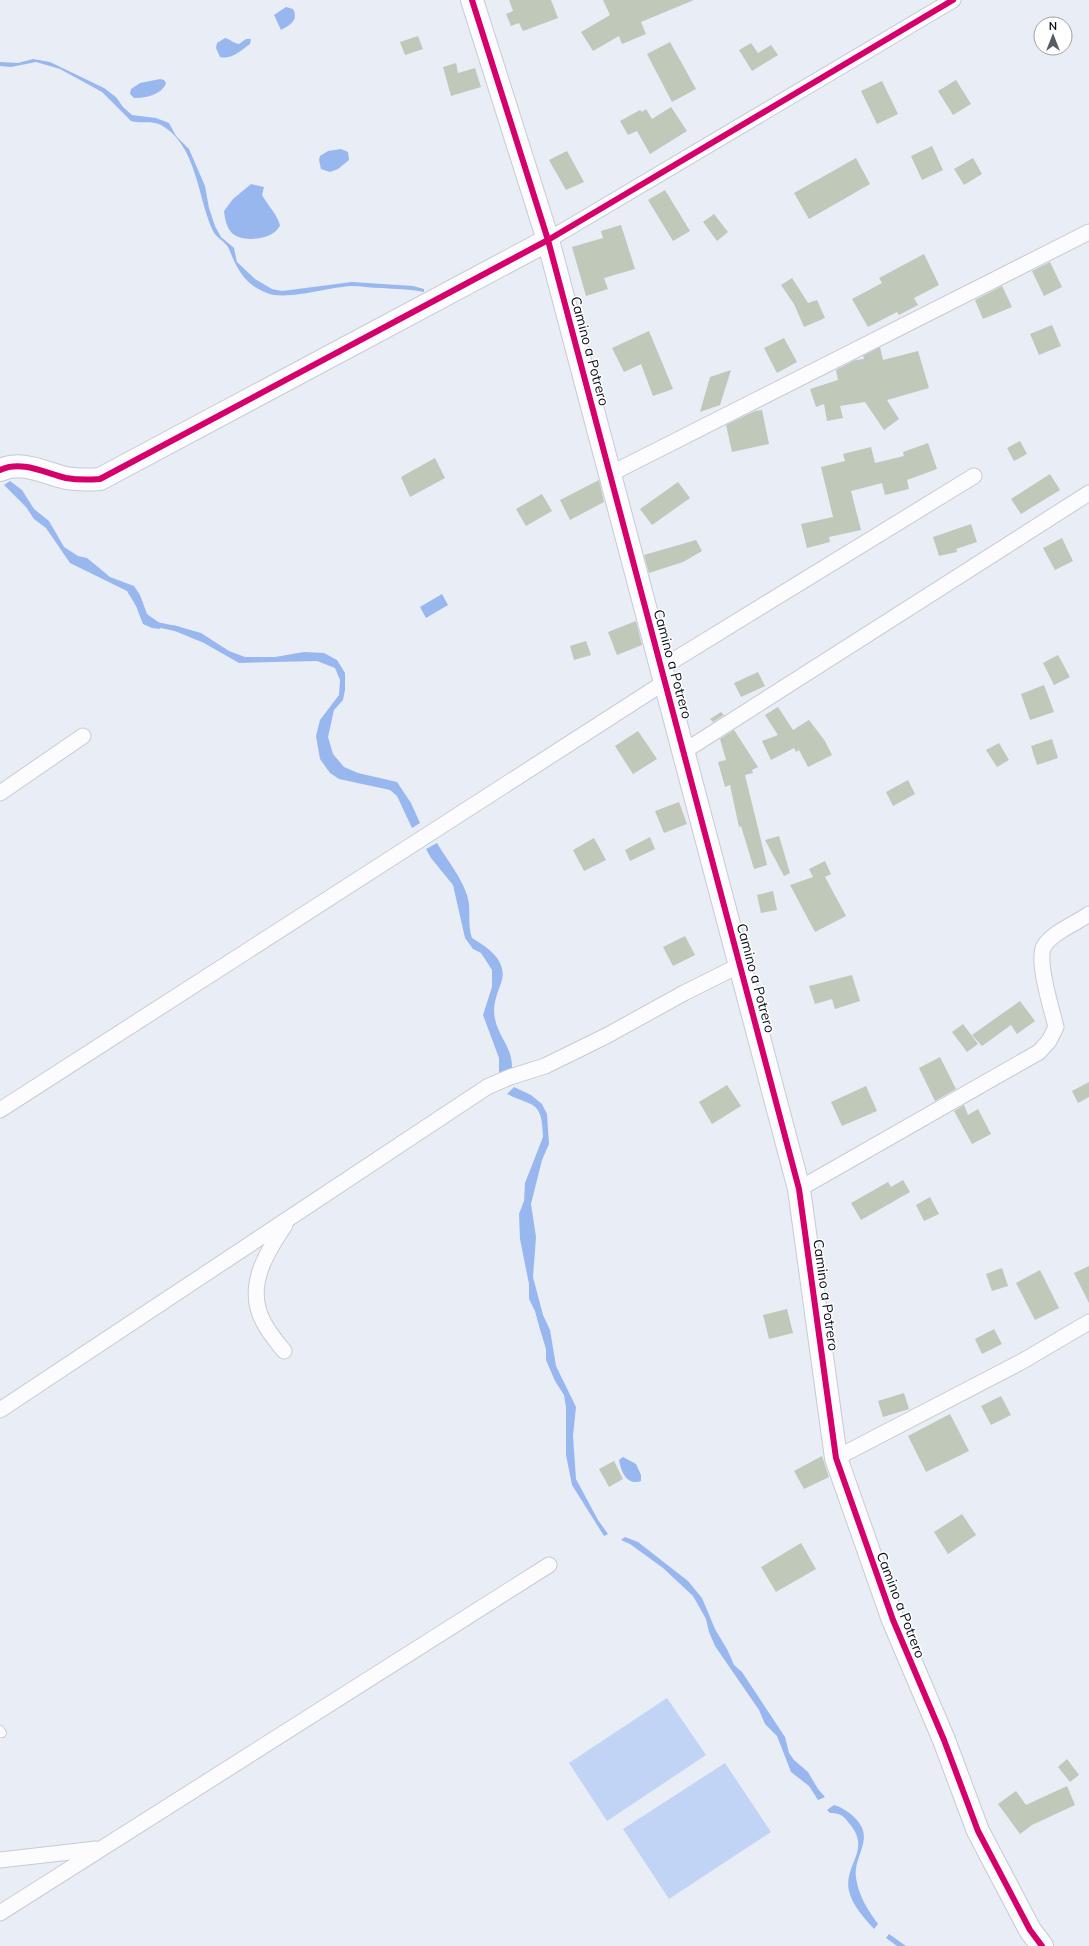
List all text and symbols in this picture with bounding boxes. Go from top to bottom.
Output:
north arrow [1033,16,1073,56]
text: N [1049,19,1057,33]
street label: Camino a Potrero [567,294,613,408]
street label: Camino a Potrero [650,607,696,721]
street label: Camino a Potrero [733,921,779,1035]
street label: Camino a Potrero [809,1238,843,1352]
street label: Camino a Potrero [872,1549,930,1661]

